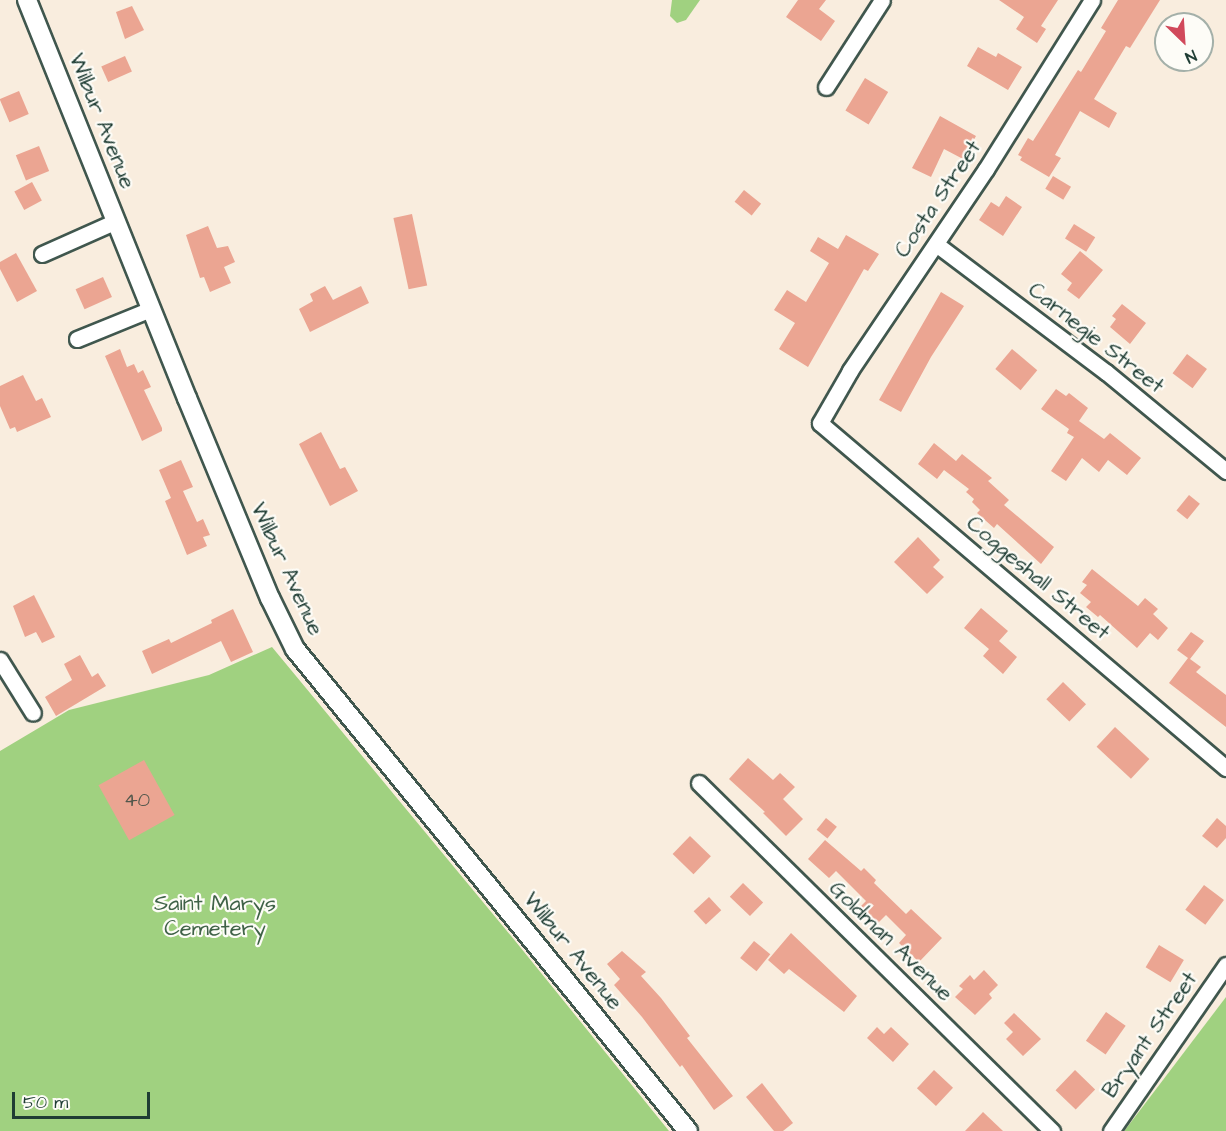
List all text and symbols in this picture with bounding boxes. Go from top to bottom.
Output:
north arrow [1154,12,1214,72]
text: N [1182,44,1200,69]
street label: Wilbur Avenue [63,50,141,192]
street label: Costa Street [889,135,987,263]
street label: Carnegie Street [1023,277,1169,399]
street label: Wilbur Avenue [245,498,329,640]
street label: Coggeshall Street [961,510,1115,646]
house number: 40 [124,788,150,812]
street label: Goldman Avenue [824,875,958,1007]
street label: Wilbur Avenue [518,887,628,1015]
park label: Saint Marys Cemetery [154,890,276,942]
street label: Bryant Street [1097,967,1203,1103]
scale bar [15,1080,153,1118]
text: 50 m [23,1090,68,1115]

